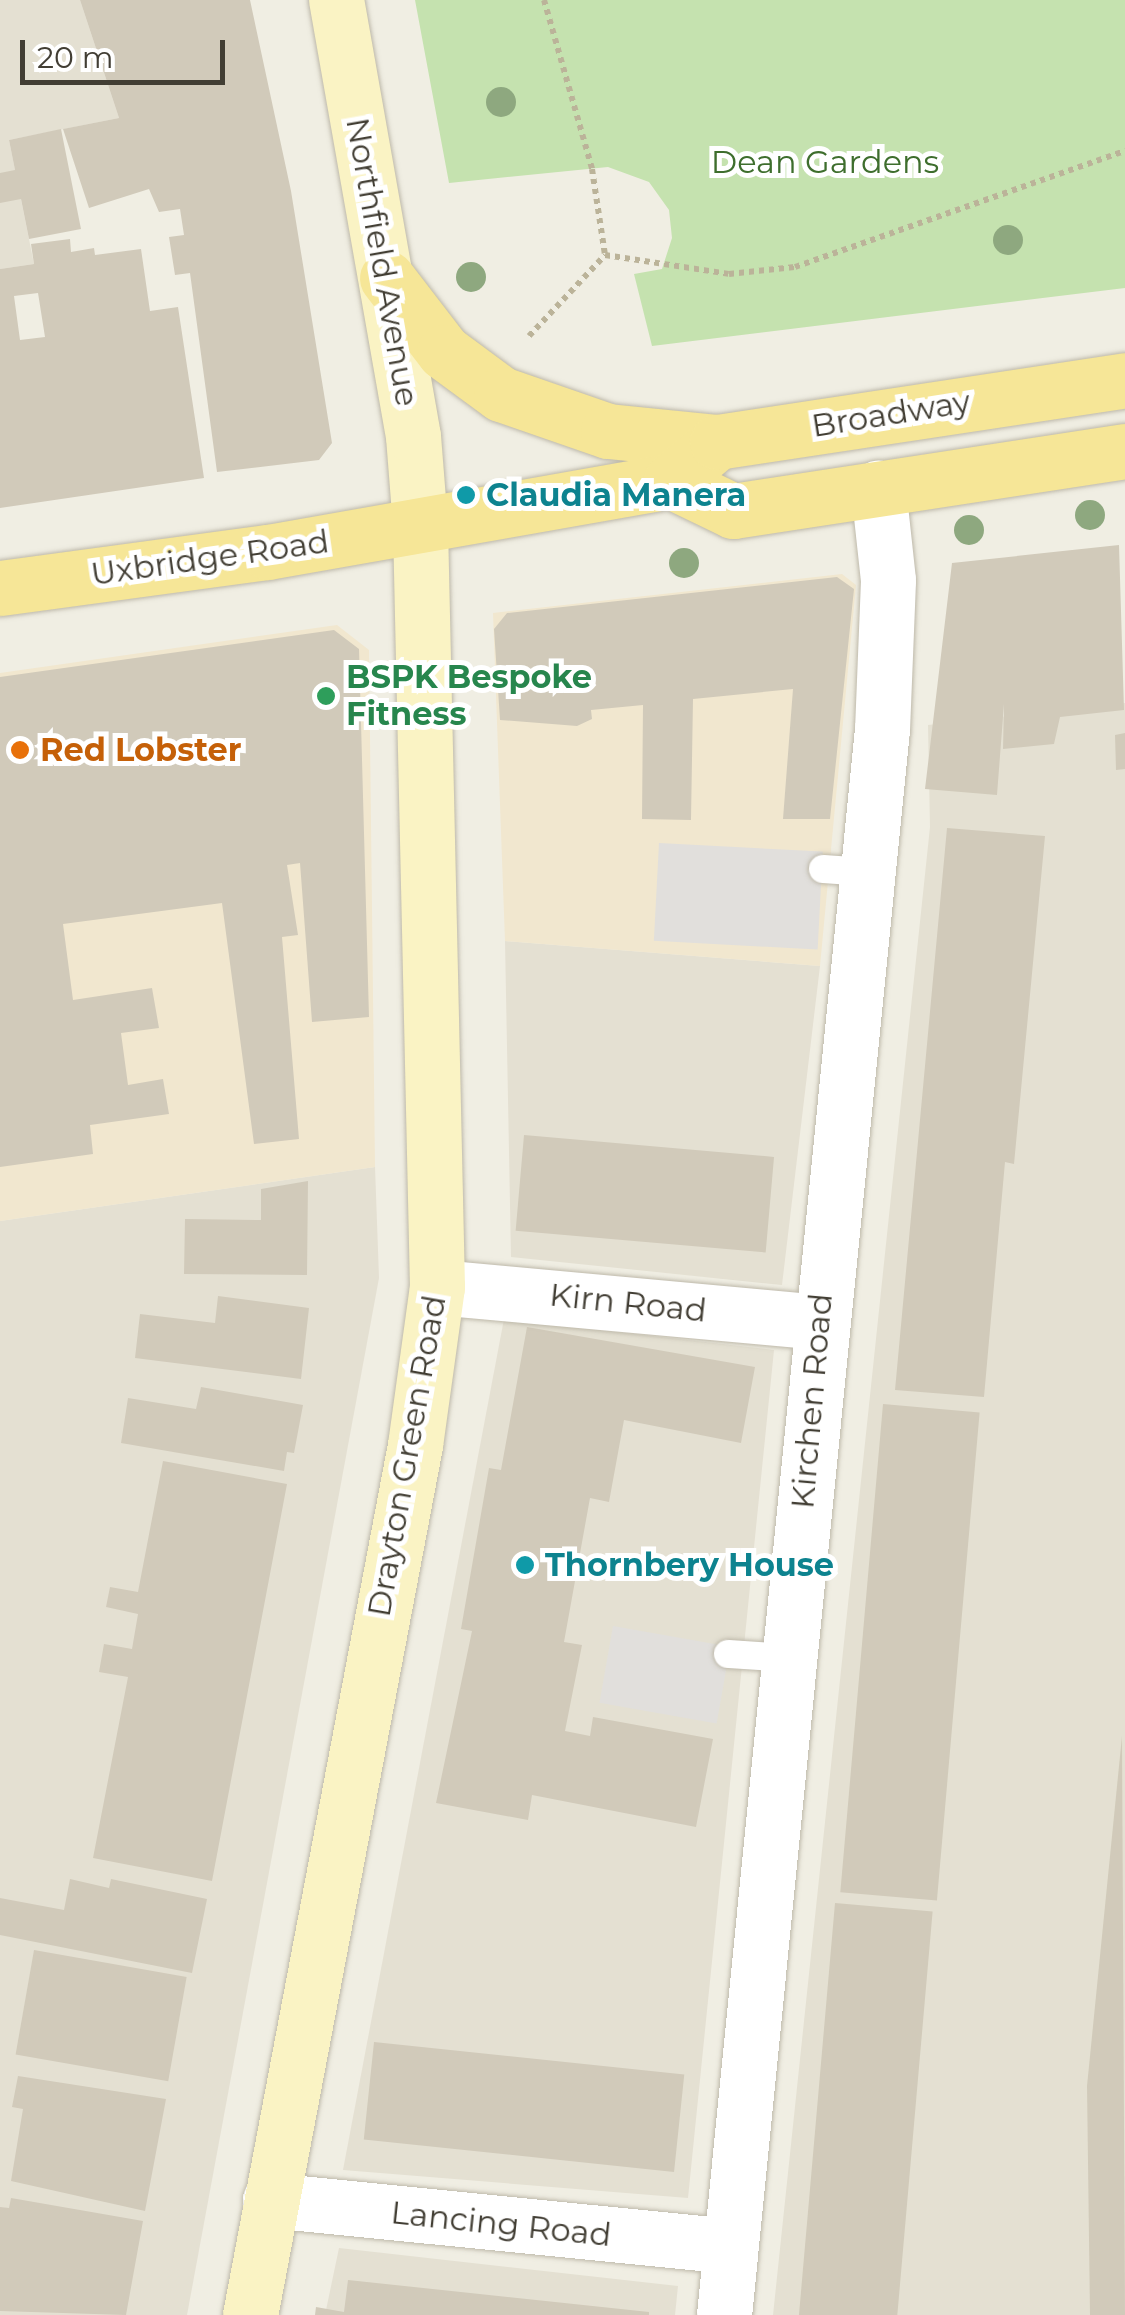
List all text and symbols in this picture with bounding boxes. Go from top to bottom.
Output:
scale bar [25,20,230,82]
text: 20 m [37,39,114,76]
street label: Northfield Avenue [338,115,426,409]
park label: Dean Gardens [711,143,939,181]
street label: Broadway [809,383,973,445]
place label: Claudia Manera [486,476,746,514]
marker: Claudia Manera [455,484,477,506]
street label: Uxbridge Road [88,522,332,594]
place label: BSPK Bespoke Fitness [346,659,592,734]
marker: BSPK Bespoke Fitness [315,685,337,707]
place label: Red Lobster [40,731,242,769]
marker: Red Lobster [9,739,31,761]
street label: Kirn Road [548,1276,708,1330]
street label: Drayton Green Road [360,1292,454,1620]
street label: Kirchen Road [783,1292,841,1510]
place label: Thornbery House [545,1546,834,1584]
marker: Thornbery House [514,1554,536,1576]
street label: Lancing Road [389,2193,613,2255]

